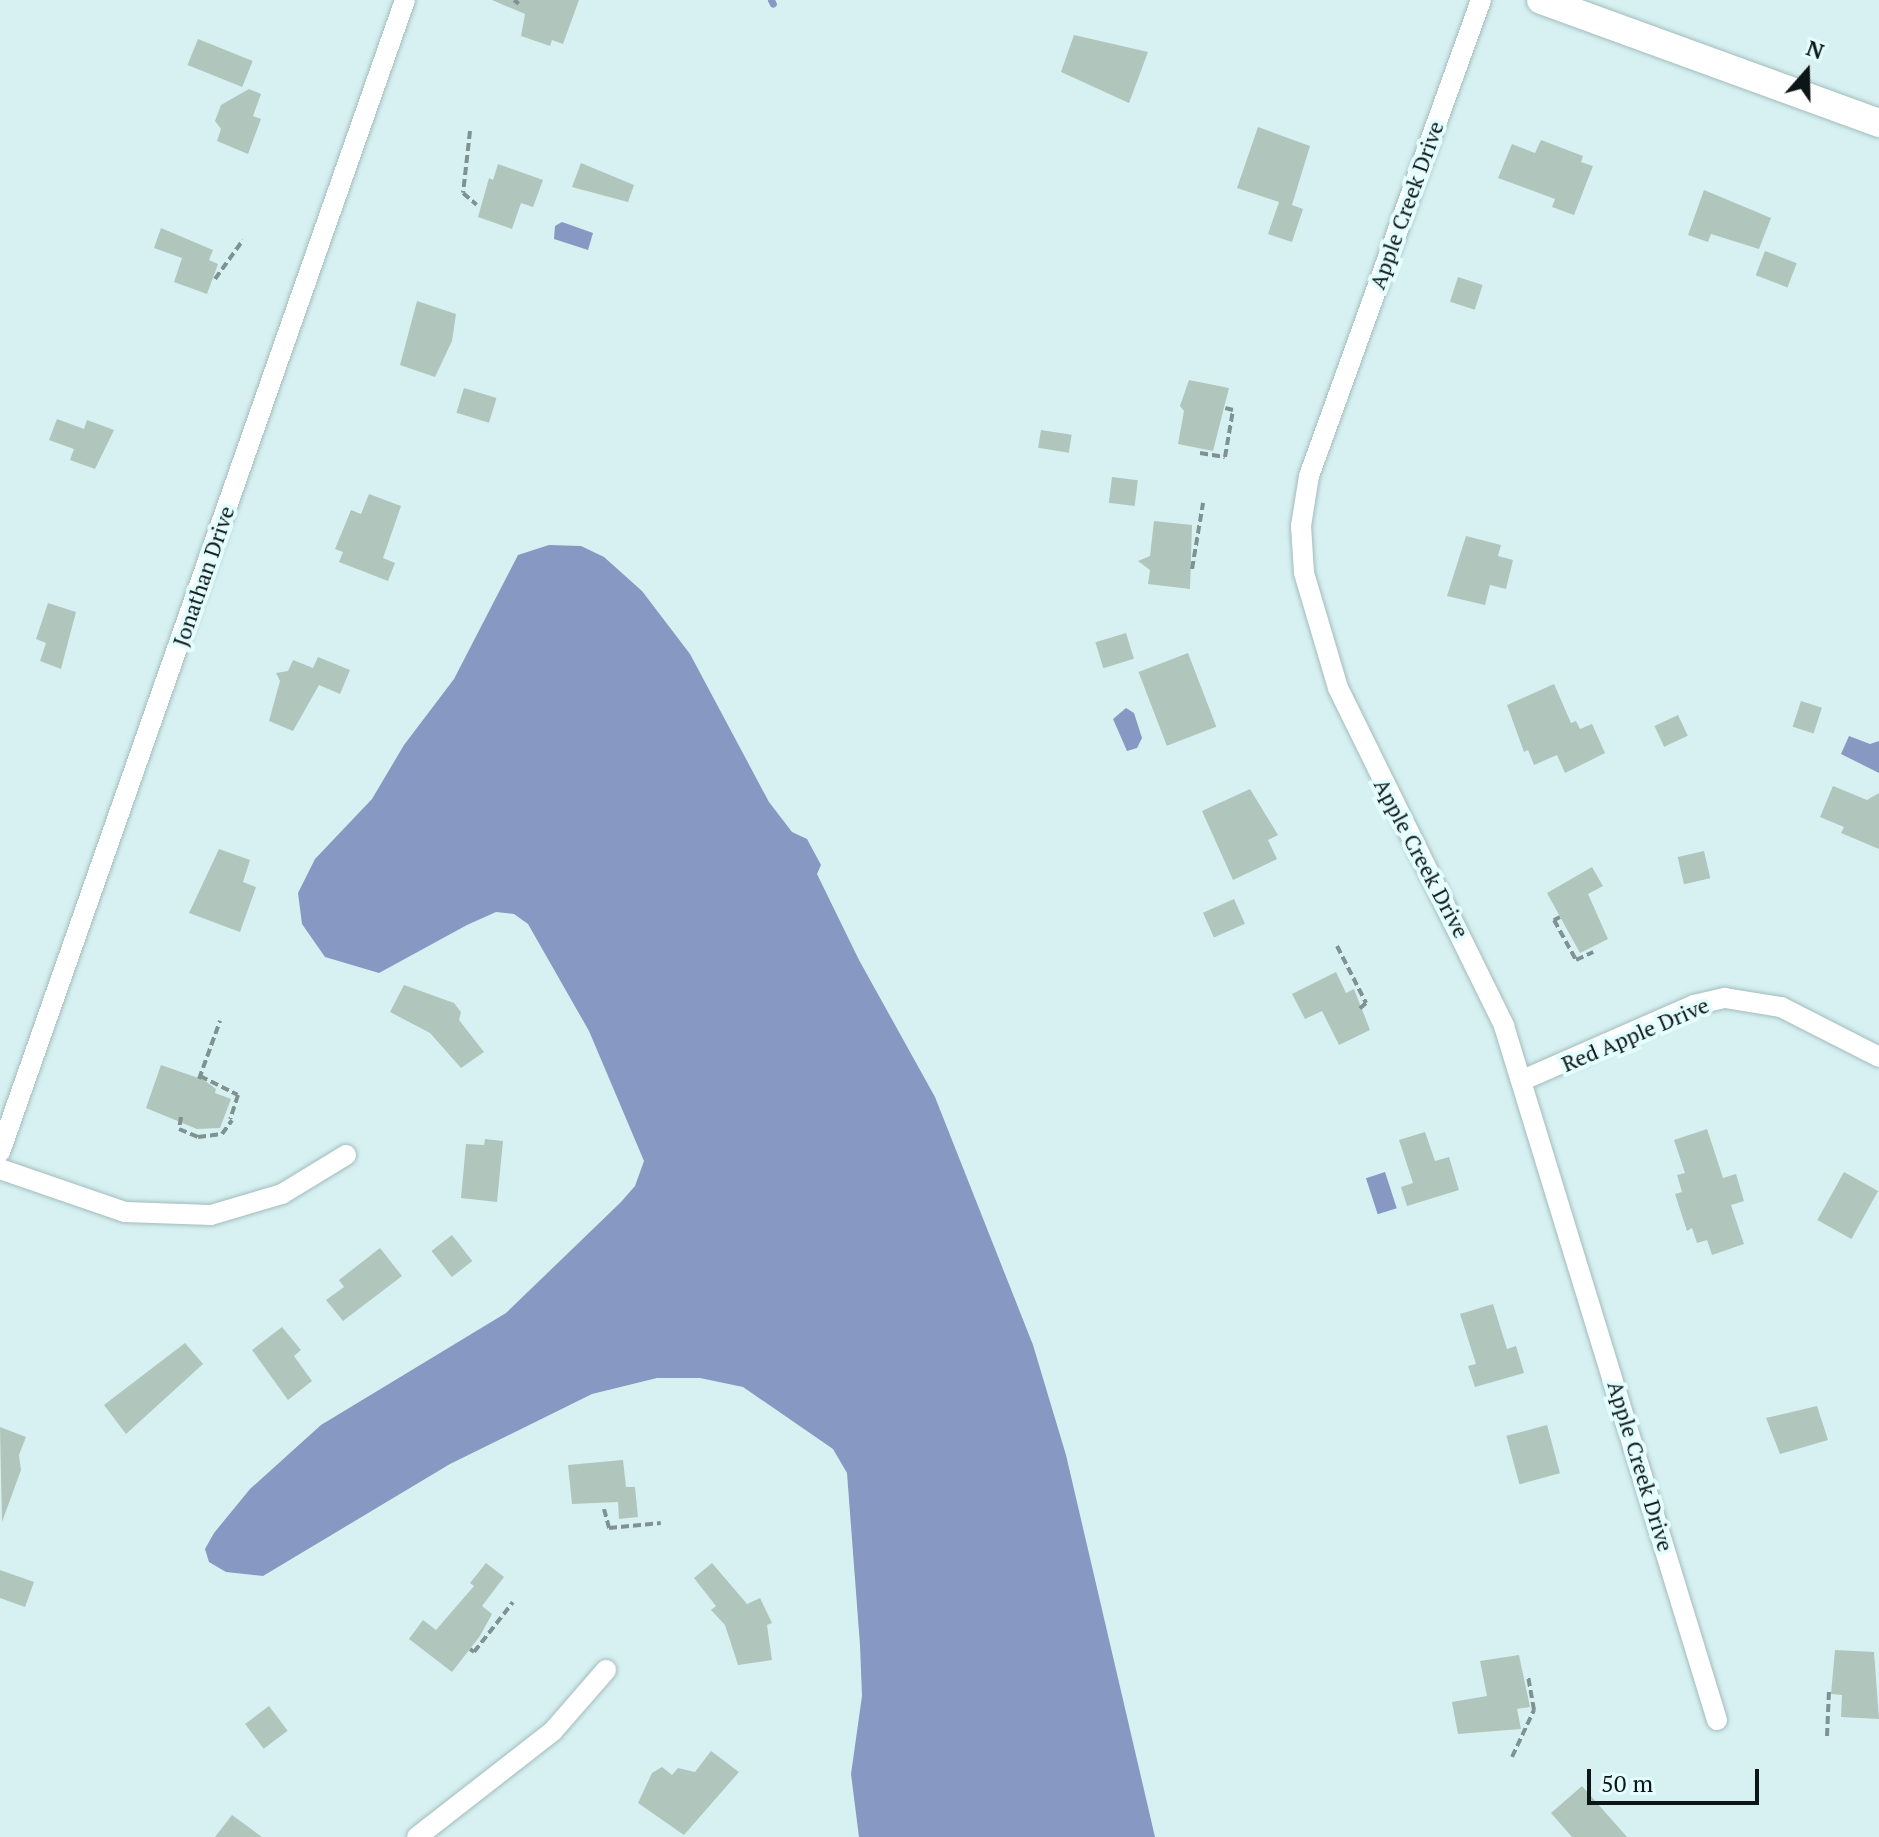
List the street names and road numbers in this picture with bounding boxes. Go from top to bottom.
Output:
street label: Apple Creek Drive [1363,117,1449,293]
street label: Jonathan Drive [167,502,239,650]
street label: Apple Creek Drive [1369,774,1475,942]
street label: Red Apple Drive [1557,991,1713,1077]
street label: Apple Creek Drive [1603,1378,1679,1554]

